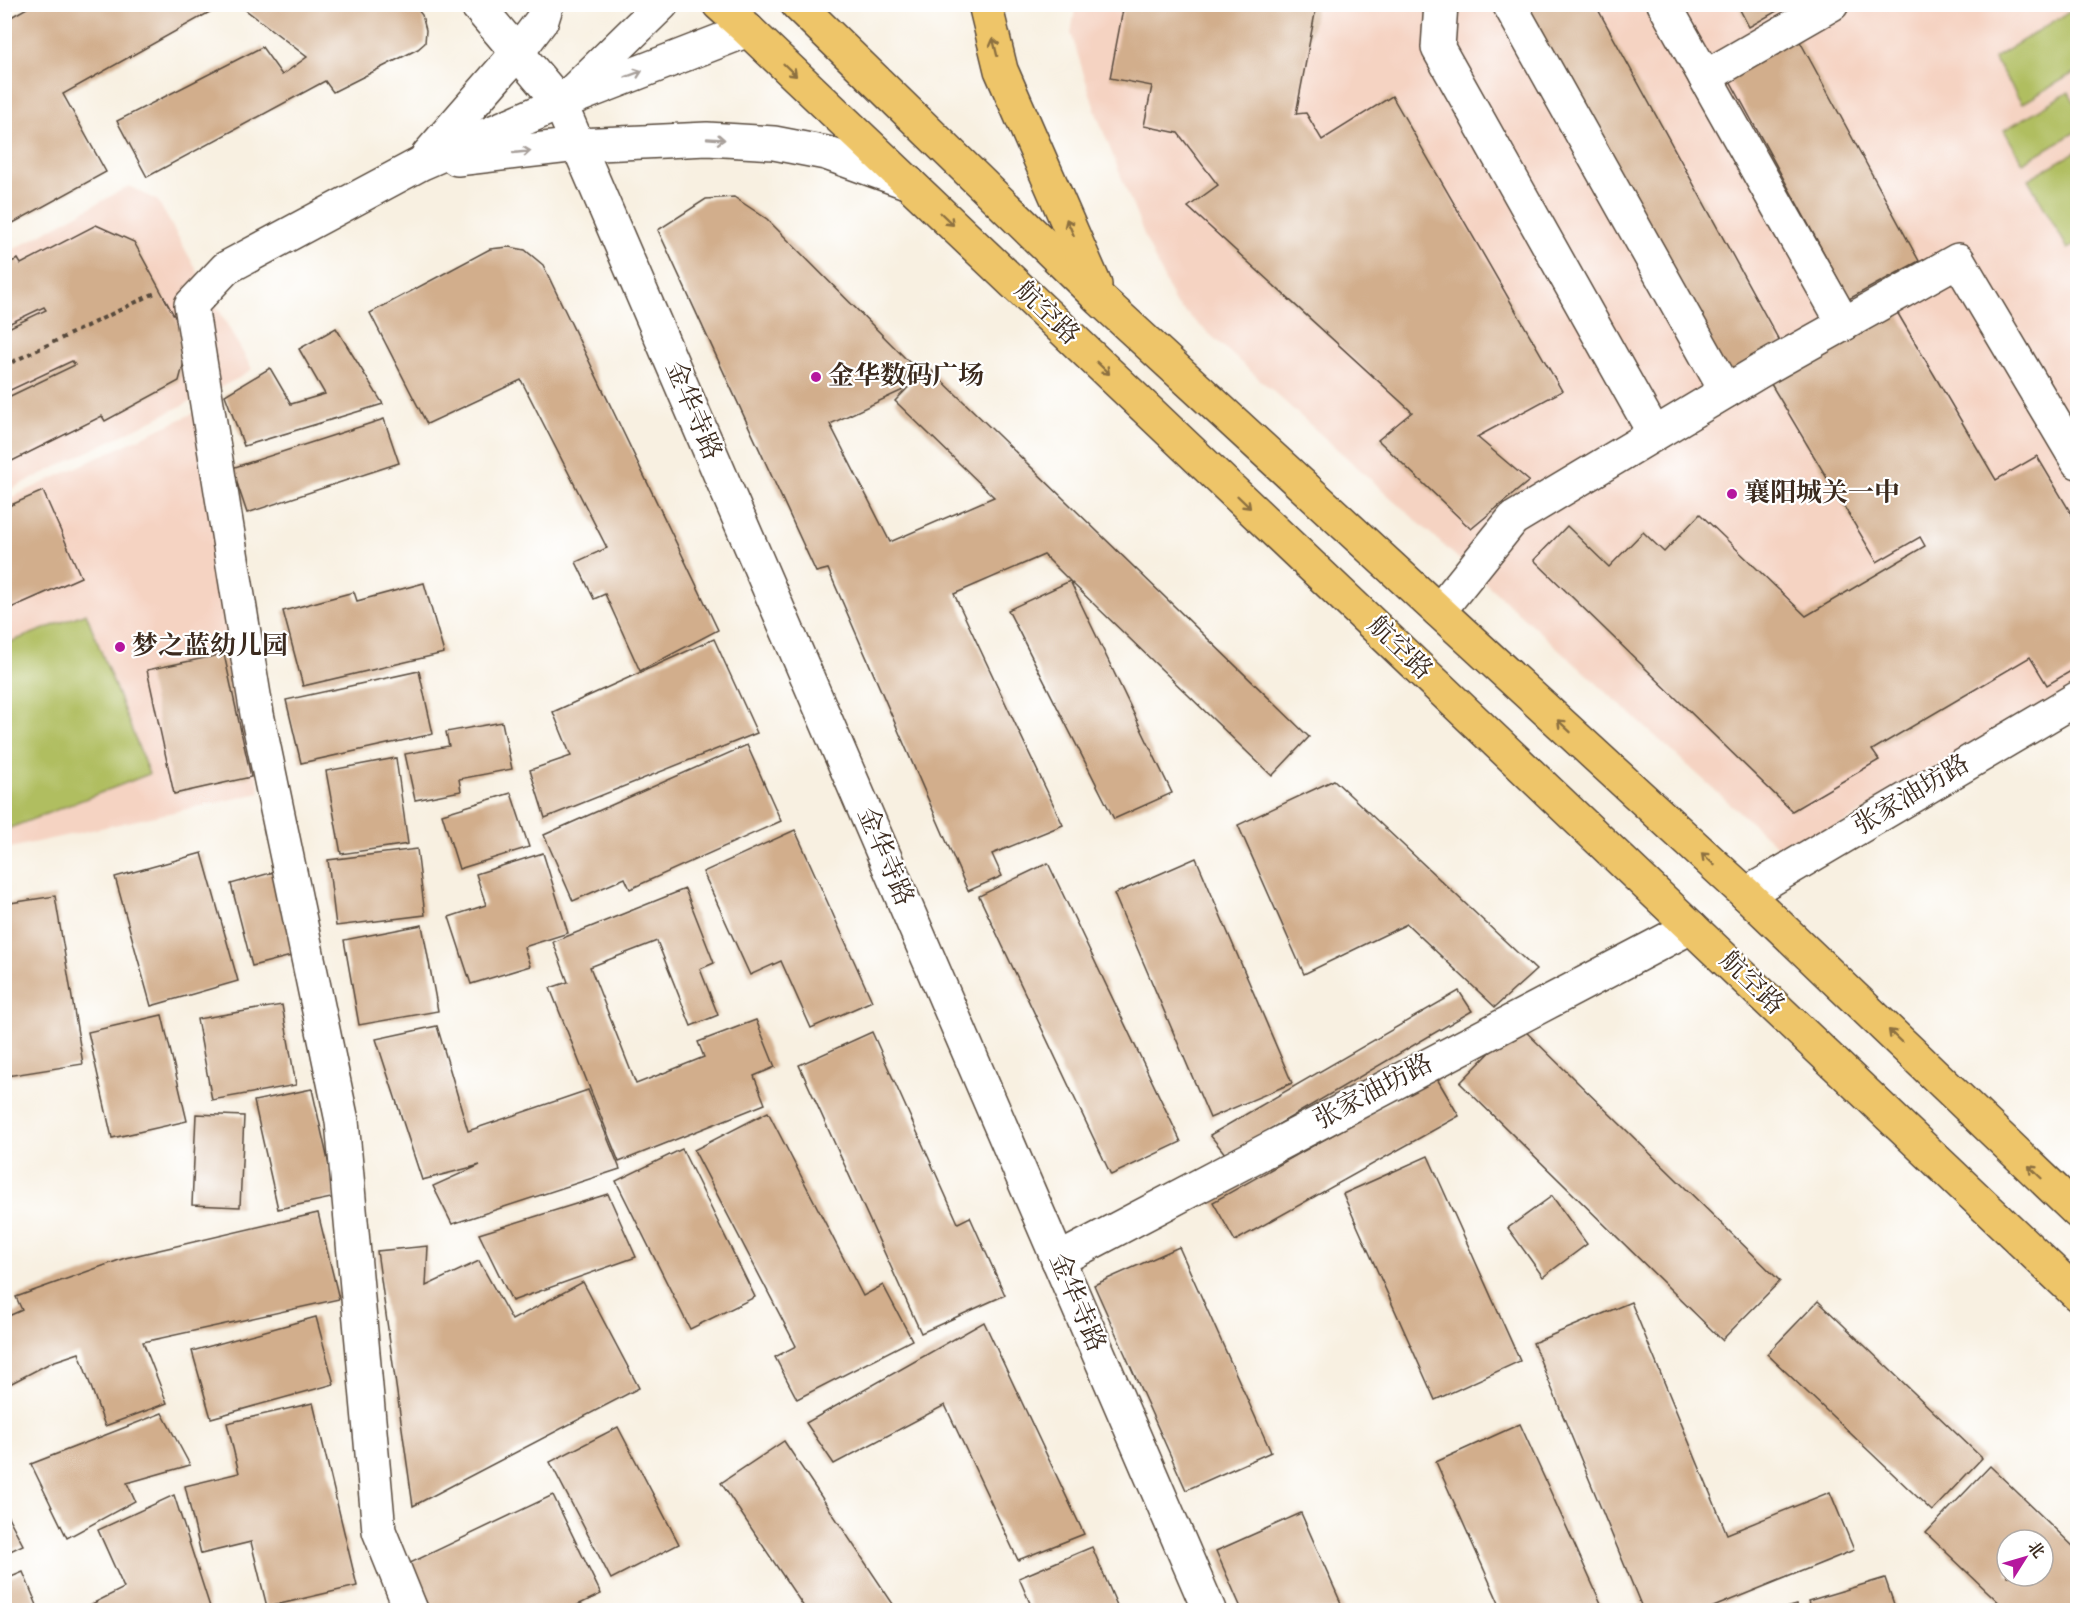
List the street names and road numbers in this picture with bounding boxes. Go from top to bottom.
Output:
street label: 航空路 [1005,274,1087,354]
street label: 金华寺路 [655,356,729,466]
street label: 航空路 [1358,609,1440,689]
street label: 张家油坊路 [1847,747,1977,845]
street label: 金华寺路 [847,802,921,912]
street label: 航空路 [1710,944,1792,1024]
street label: 张家油坊路 [1308,1046,1440,1140]
street label: 金华寺路 [1039,1248,1113,1358]

